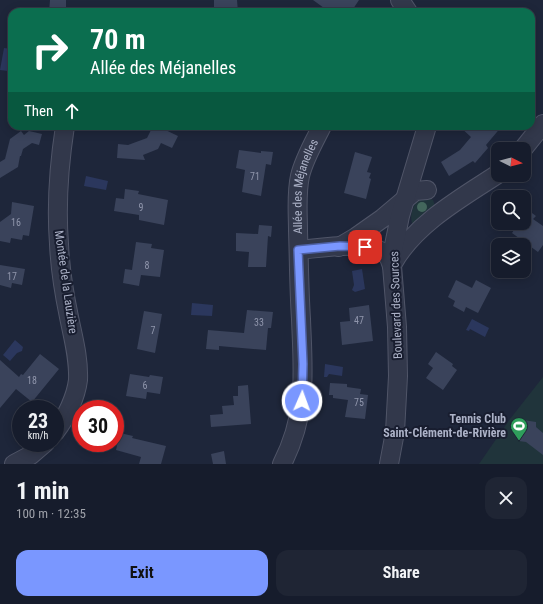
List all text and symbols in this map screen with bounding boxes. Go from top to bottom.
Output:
text: 70 m [90,23,146,56]
icon: right [24,24,76,76]
text: Allée des Méjanelles [90,57,236,78]
icon: ahead [61,100,83,122]
text: Then [24,102,53,120]
street label: Allée des Méjanelles [290,137,321,234]
north arrow [491,142,531,182]
map controls [491,142,531,278]
house number: 71 [250,171,260,182]
button: search [491,190,531,230]
house number: 9 [139,202,144,213]
house number: 16 [11,217,21,228]
street label: Montée de la Lauzière [52,229,80,335]
pin [348,230,382,264]
icon: arrive [354,236,376,258]
button: layers [491,238,531,278]
street label: Boulevard des Sources [387,251,405,359]
house number: 8 [145,260,150,271]
house number: 17 [7,271,17,282]
house number: 47 [354,315,364,326]
house number: 33 [254,317,264,328]
house number: 7 [151,325,156,336]
house number: 18 [27,375,37,386]
house number: 6 [143,380,148,391]
position arrow [281,380,323,422]
house number: 75 [354,397,364,408]
speed limit sign: 30 [72,400,124,452]
text: 23 [28,409,48,433]
place label: Tennis Club Saint-Clément-de-Rivière [383,412,506,440]
sports icon: Tennis Club Saint-Clément-de-Rivière [509,416,529,441]
text: km/h [28,430,48,441]
text: 1 min [16,477,69,505]
button: close [485,477,527,519]
text: 100 m · 12:35 [16,506,86,521]
button: Exit [16,550,268,596]
button: Share [276,550,527,596]

